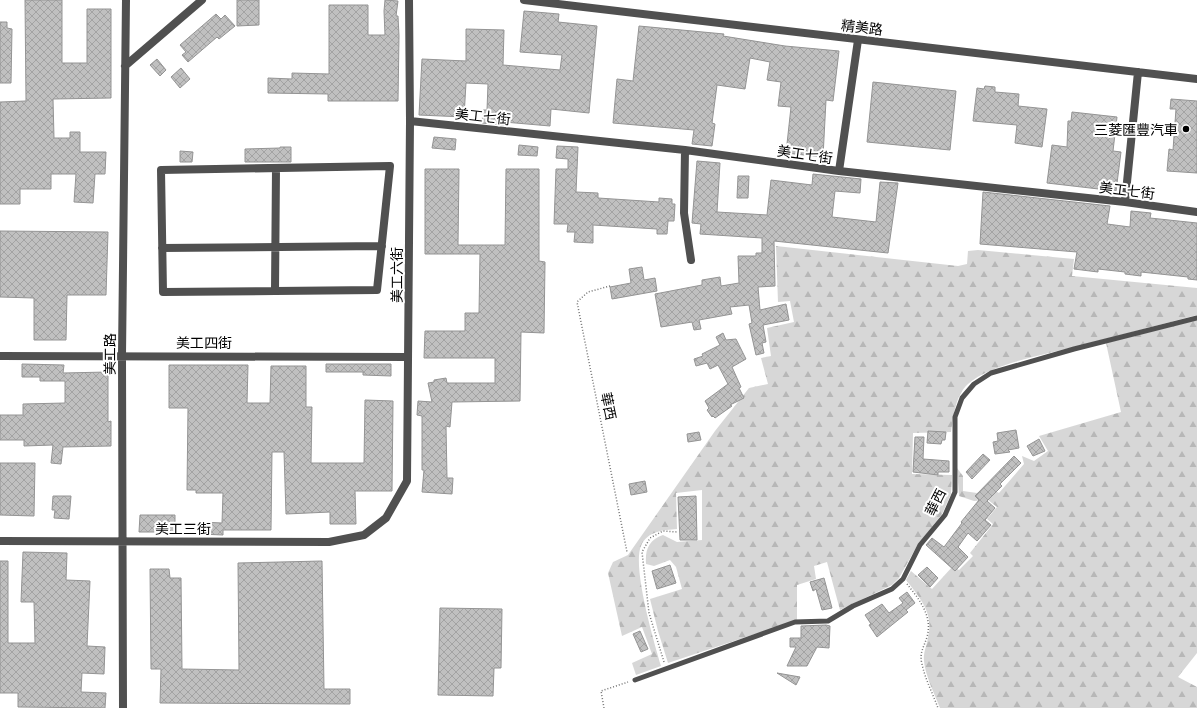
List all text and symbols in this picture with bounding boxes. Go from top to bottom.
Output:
street label: 精美路 [840,16,884,38]
street label: 美工七街 [454,105,512,127]
place label: 三菱匯豐汽車 [1094,121,1178,138]
marker: 三菱匯豐汽車 [1181,124,1191,134]
street label: 美工七街 [776,142,834,166]
street label: 美工七街 [1098,178,1156,202]
street label: 美工六街 [388,247,405,303]
street label: 美工路 [101,333,118,375]
street label: 美工四街 [176,334,232,351]
street label: 華西 [598,391,620,421]
street label: 華西 [921,486,949,518]
street label: 美工三街 [155,520,211,537]

